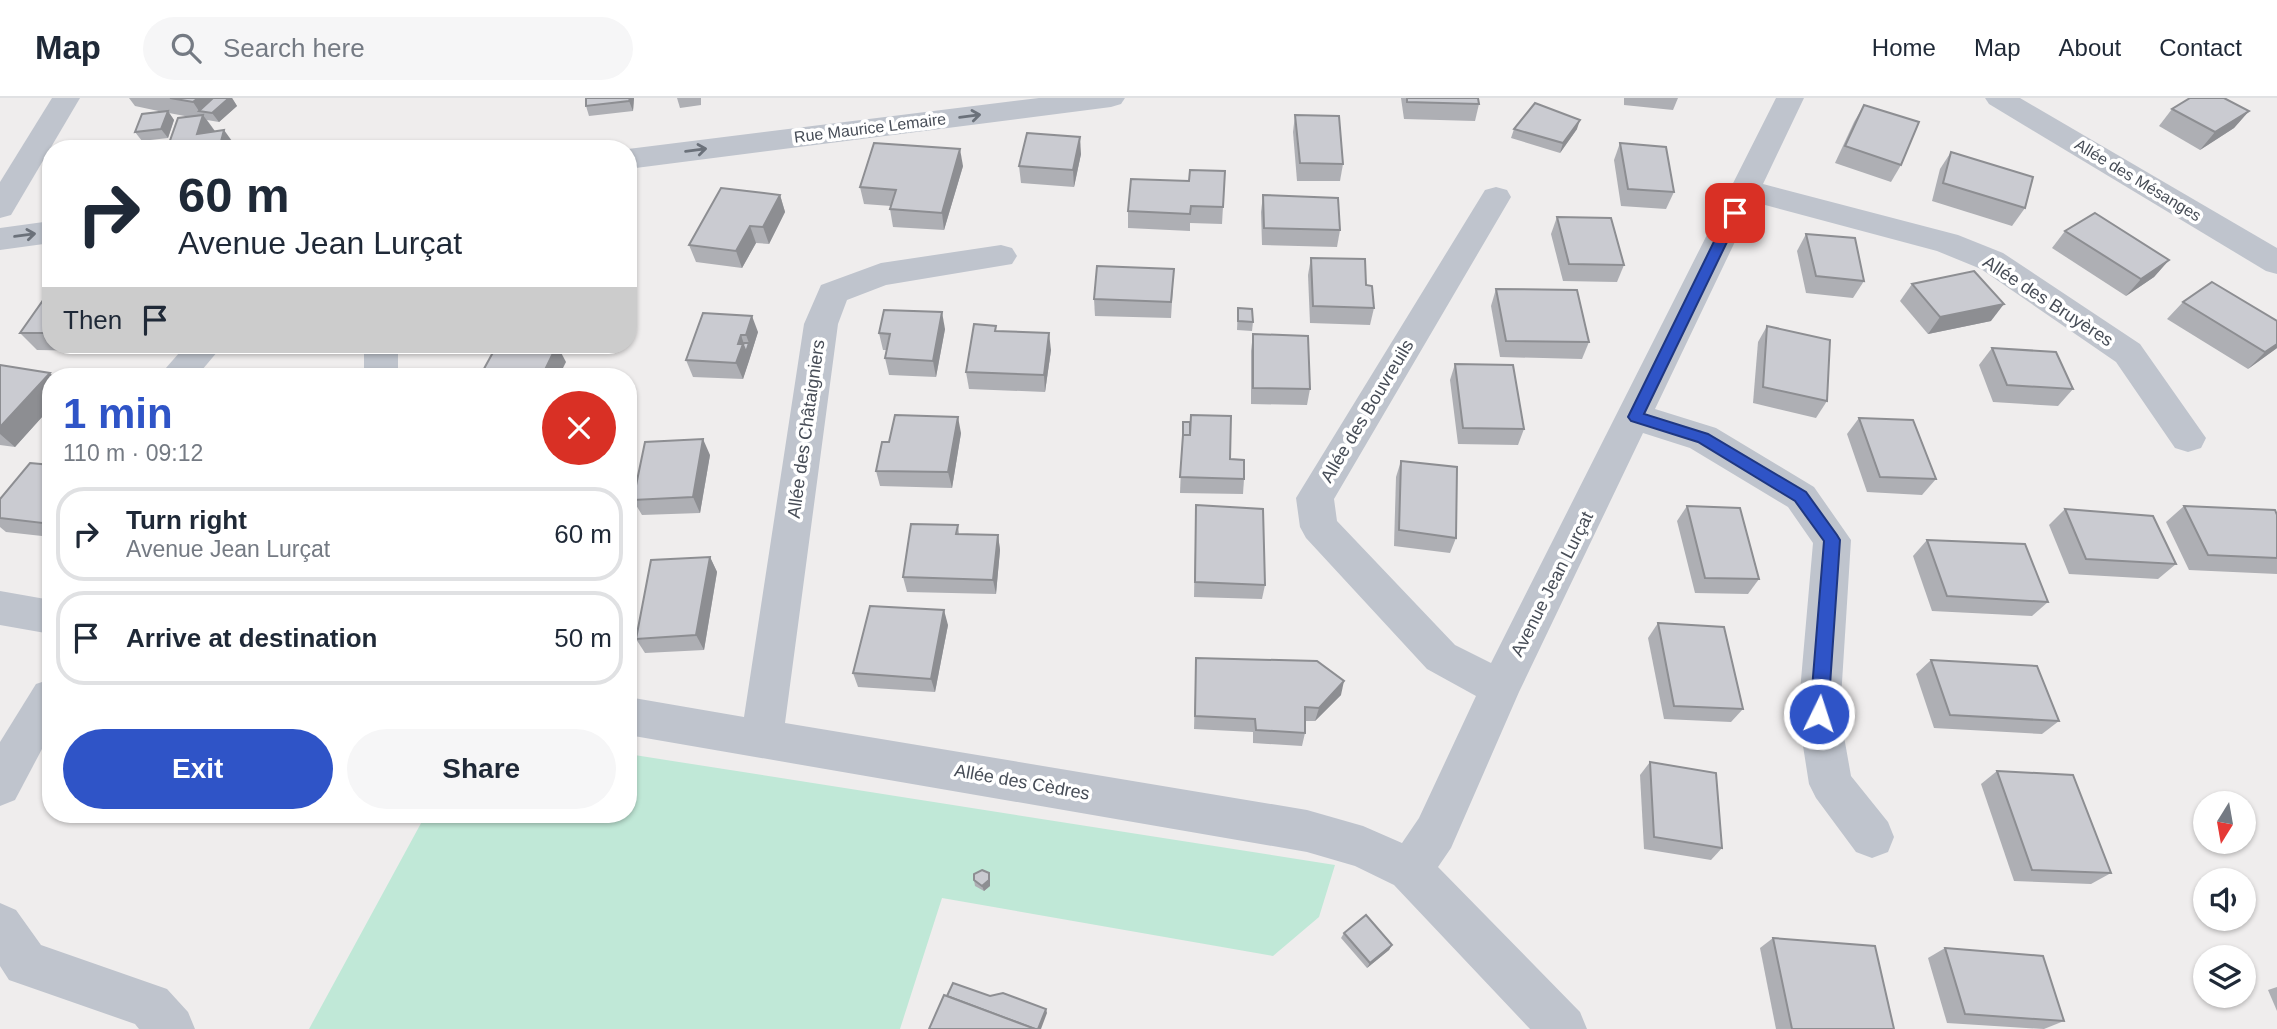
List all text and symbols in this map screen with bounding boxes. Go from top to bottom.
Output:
search box [143,17,633,80]
text: Map [35,29,101,66]
icon: search [167,29,205,67]
text: Search here [223,33,365,63]
text: Home [1872,34,1936,61]
text: Map [1974,34,2021,61]
text: About [2059,34,2121,61]
text: Contact [2159,34,2242,61]
one-way arrow [958,109,981,122]
street label: Rue Maurice Lemaire [793,110,947,146]
street label: Allée des Mésanges [2072,136,2204,224]
one-way arrow [684,144,707,157]
icon: right [63,168,154,259]
text: 60 m [178,168,290,222]
pin [1705,183,1765,243]
icon: arrive [1716,194,1754,232]
text: Avenue Jean Lurçat [178,225,462,261]
one-way arrow [14,229,36,242]
street label: Allée des Bruyères [1979,251,2117,351]
icon: arrive [136,301,174,339]
text: Then [63,305,122,335]
street label: Allée des Bouvreuils [1316,336,1418,486]
street label: Allée des Châtaigniers [784,338,828,520]
text: 1 min [63,390,173,437]
button: close [542,391,616,465]
text: 110 m · 09:12 [63,440,203,466]
text: Turn right [126,505,247,535]
street label: Avenue Jean Lurçat [1507,508,1597,660]
icon: right [67,515,105,553]
text: 60 m [554,519,612,549]
text: Avenue Jean Lurçat [126,536,330,562]
icon: arrive [67,619,105,657]
text: Arrive at destination [126,623,377,653]
text: 50 m [554,623,612,653]
position arrow [1782,677,1856,751]
button: Exit [63,729,333,809]
button: Share [347,729,616,809]
street label: Allée des Cèdres [953,760,1091,804]
north arrow [2193,791,2256,854]
map controls [2193,791,2256,1008]
button: sound [2193,868,2256,931]
button: layers [2193,945,2256,1008]

